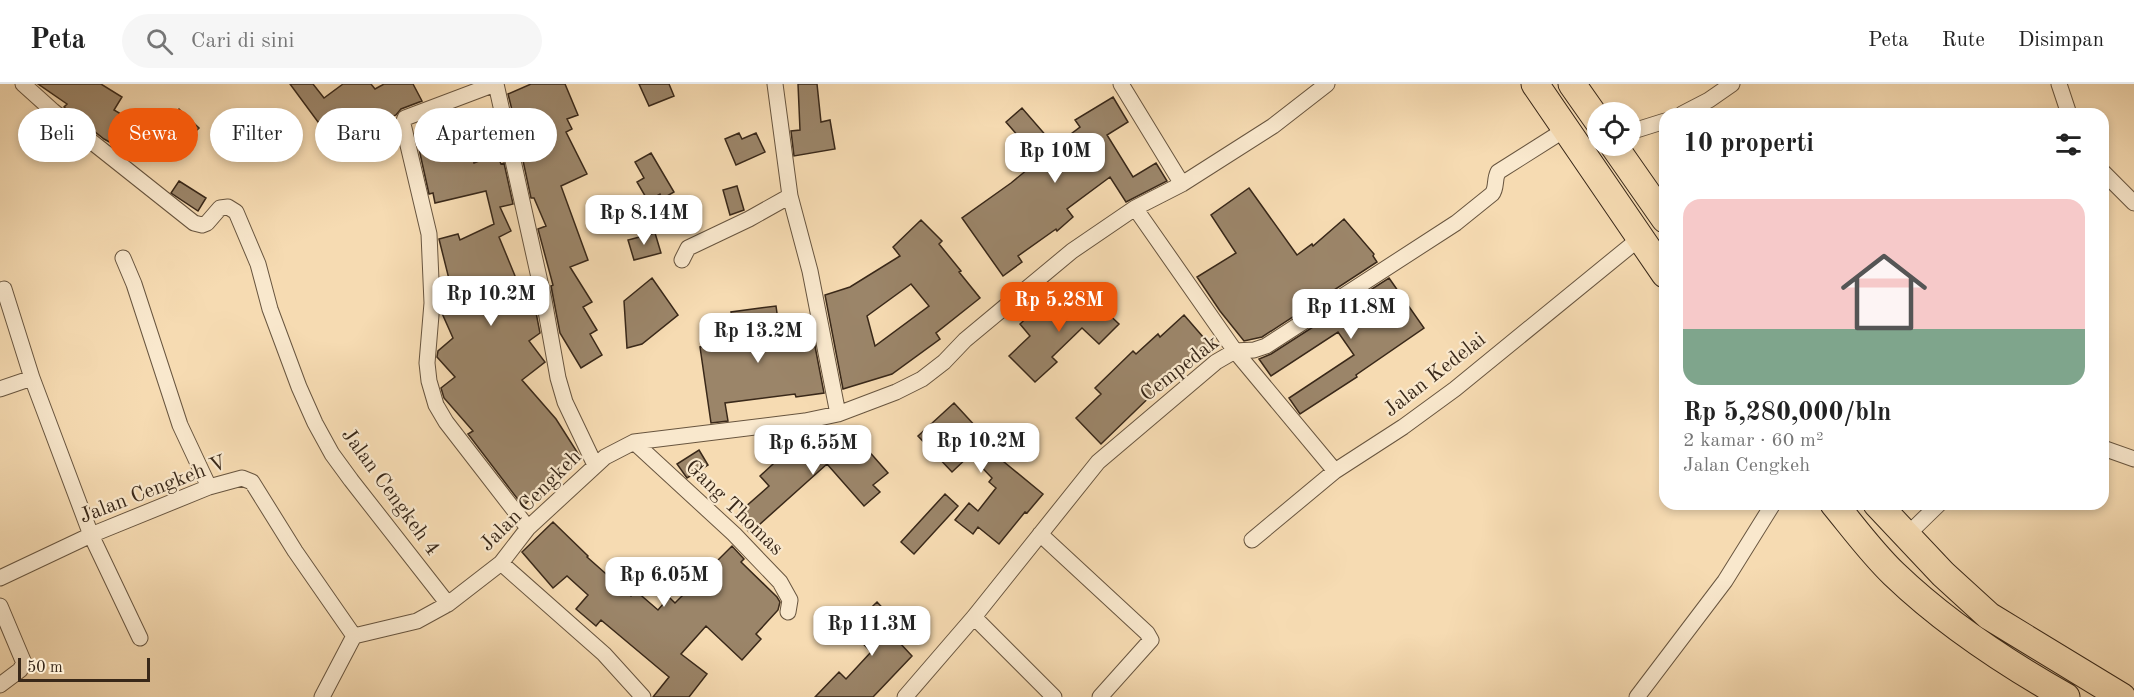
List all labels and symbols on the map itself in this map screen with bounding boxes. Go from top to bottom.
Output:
pin: Rp 10M [1006,133,1104,184]
pin: Rp 8.14M [582,195,706,246]
pin: Rp 10.2M [429,276,553,327]
pin: Rp 5.28M [997,282,1121,333]
pin: Rp 11.8M [1289,289,1413,340]
pin: Rp 13.2M [696,313,820,364]
street label: Jalan Kedelai [1380,329,1490,421]
street label: Cempedak [1137,332,1223,406]
pin: Rp 10.2M [919,423,1043,474]
street label: Jalan Cengkeh 4 [337,425,443,559]
pin: Rp 6.55M [751,425,875,476]
street label: Jalan Cengkeh [476,446,586,556]
street label: Jalan Cengkeh V [77,452,229,528]
street label: Gang Thomas [681,456,787,560]
pin: Rp 6.05M [602,557,726,608]
pin: Rp 11.3M [810,606,934,657]
scale bar [18,655,150,682]

